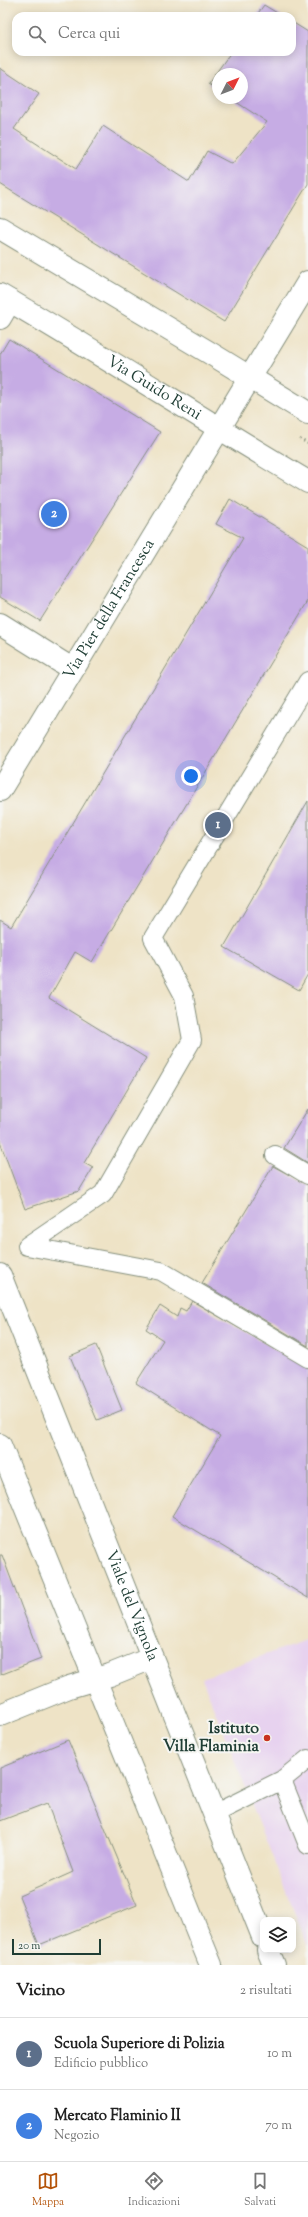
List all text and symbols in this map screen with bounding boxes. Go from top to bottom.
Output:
search box [12,12,296,56]
icon: search [26,23,48,45]
text: Cerca qui [58,24,120,45]
north arrow [212,68,248,104]
street label: Via Guido Reni [102,350,206,427]
pin: 2 [41,499,67,529]
street label: Via Pier della Francesca [58,534,161,684]
your location [181,766,201,786]
pin: 1 [205,810,231,840]
street label: Viale del Vignola [99,1547,164,1665]
place label: Istituto Villa Flaminia [163,1718,260,1759]
marker: Istituto Villa Flaminia [262,1733,272,1743]
map controls [260,1917,296,1953]
button: layers [260,1917,296,1953]
scale bar [12,1937,101,1956]
text: 20 m [18,1938,40,1954]
text: Vicino [16,1979,65,2003]
text: 2 risultati [240,1982,292,2000]
text: Scuola Superiore di Polizia [54,2034,225,2055]
text: 1 [27,2045,31,2063]
text: 10 m [267,2045,292,2063]
text: Edificio pubblico [54,2055,148,2073]
text: Mercato Flaminio II [54,2106,181,2127]
text: 2 [26,2117,32,2135]
text: 70 m [265,2117,292,2135]
text: Negozio [54,2127,99,2145]
tab: Mappa [32,2170,64,2210]
tab: Indicazioni [128,2170,180,2210]
tab: Salvati [244,2170,276,2210]

